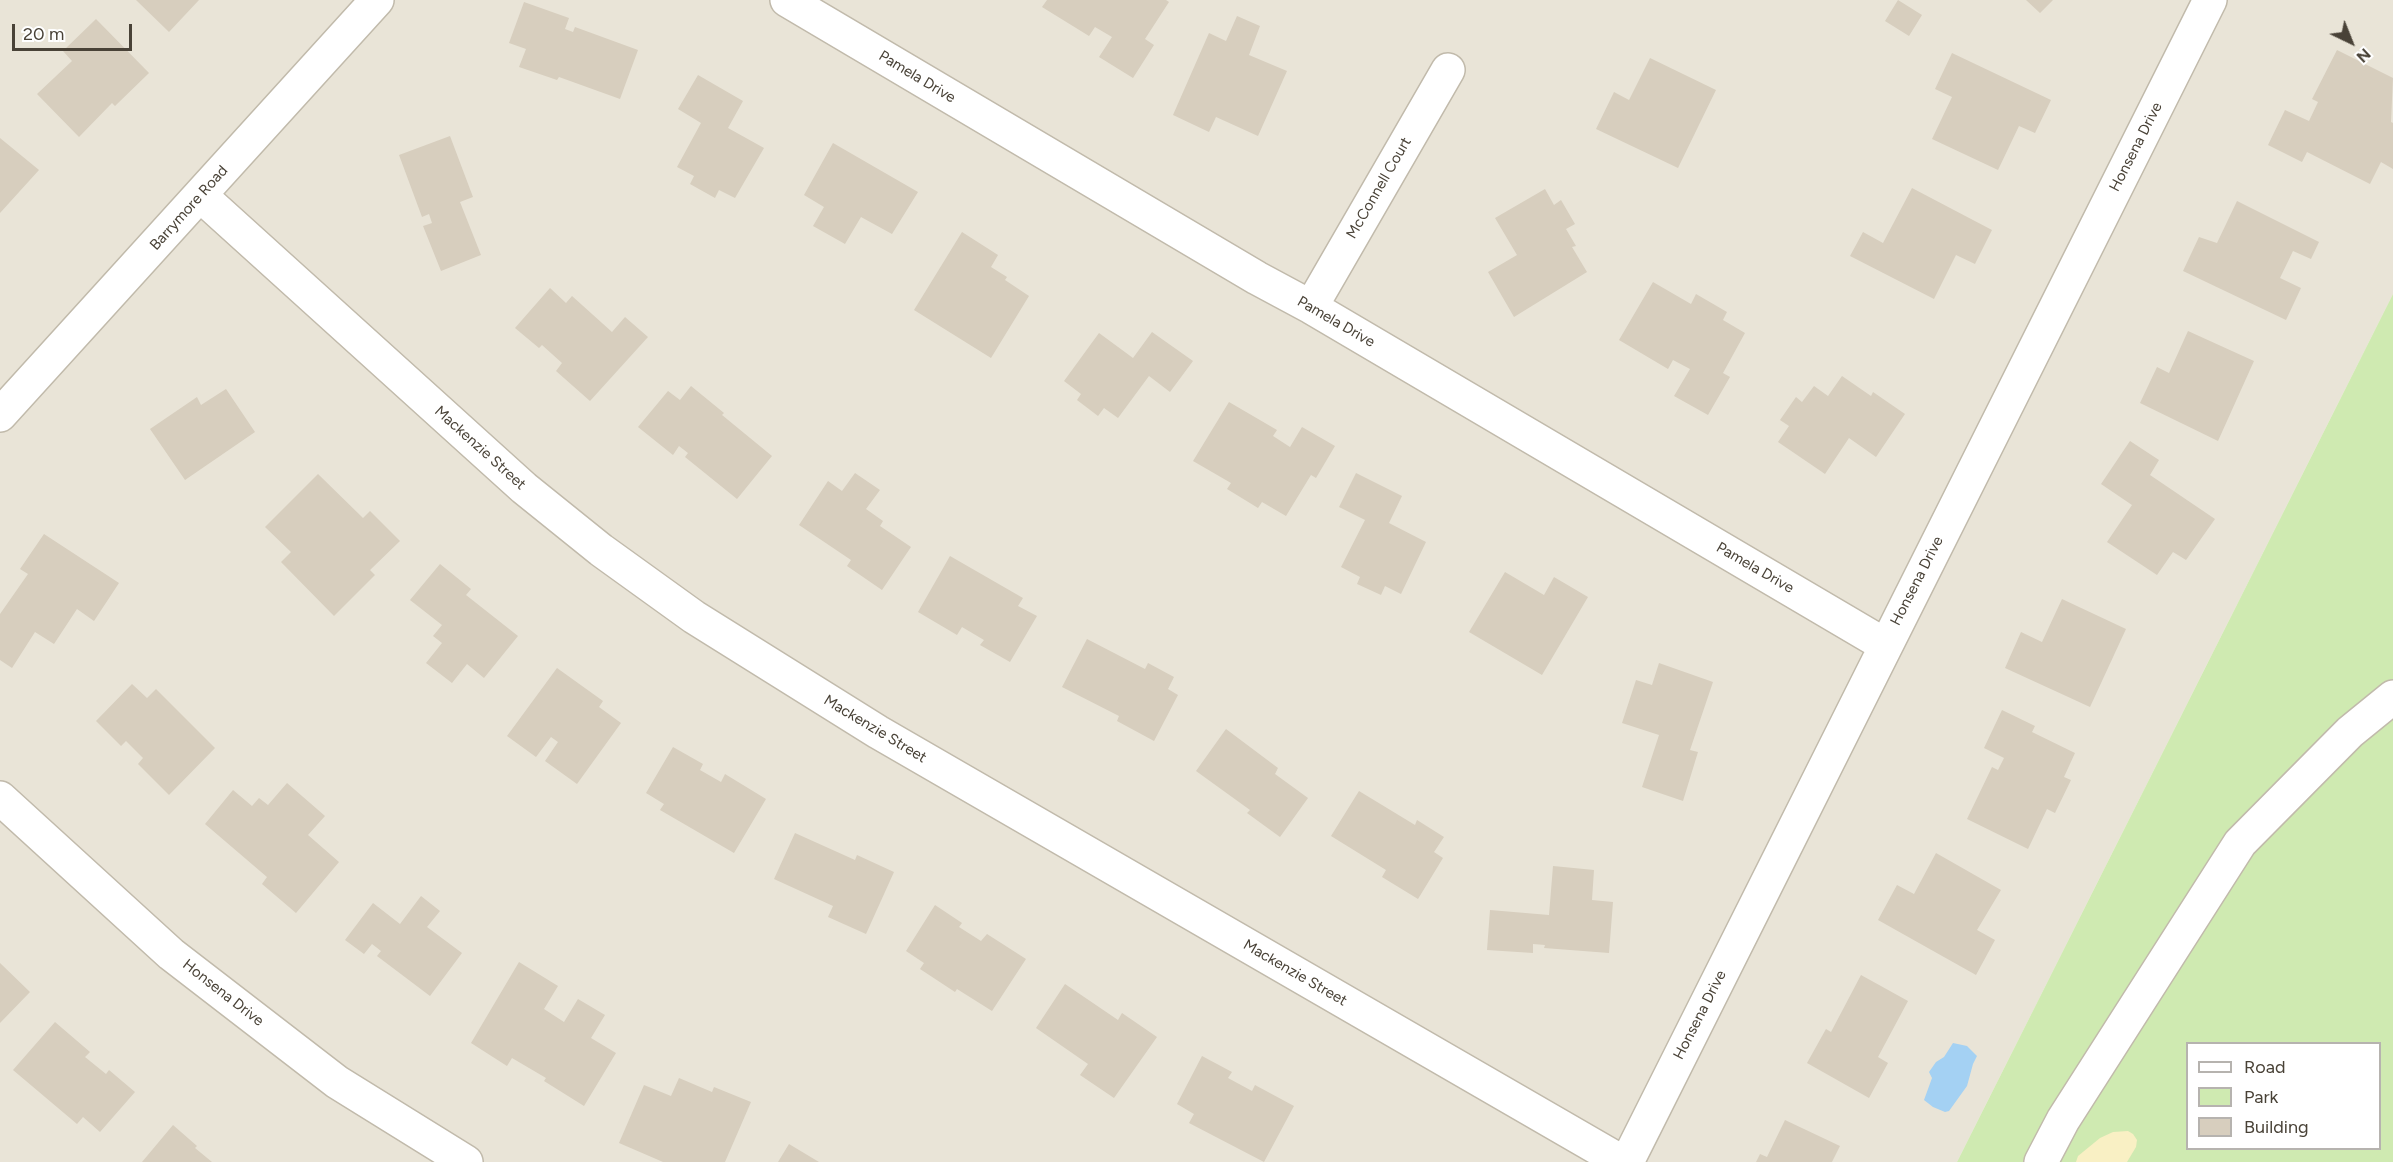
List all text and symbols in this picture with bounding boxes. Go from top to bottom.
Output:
scale bar [15,12,135,50]
north arrow [2321,12,2381,72]
text: 20 m [23,23,64,45]
text: N [2353,44,2375,67]
street label: Pamela Drive [875,47,959,107]
street label: Honsena Drive [2106,99,2166,195]
street label: McConnell Court [1343,134,1415,242]
street label: Barrymore Road [146,162,232,254]
street label: Pamela Drive [1294,293,1378,351]
street label: Mackenzie Street [431,402,529,494]
street label: Honsena Drive [1887,533,1947,629]
street label: Pamela Drive [1713,539,1797,597]
street label: Mackenzie Street [820,691,930,767]
street label: Mackenzie Street [1240,936,1350,1010]
street label: Honsena Drive [179,956,267,1030]
street label: Honsena Drive [1670,967,1730,1063]
legend [2186,1042,2381,1150]
text: Road [2244,1056,2285,1078]
text: Park [2244,1086,2278,1108]
text: Building [2244,1116,2309,1138]

